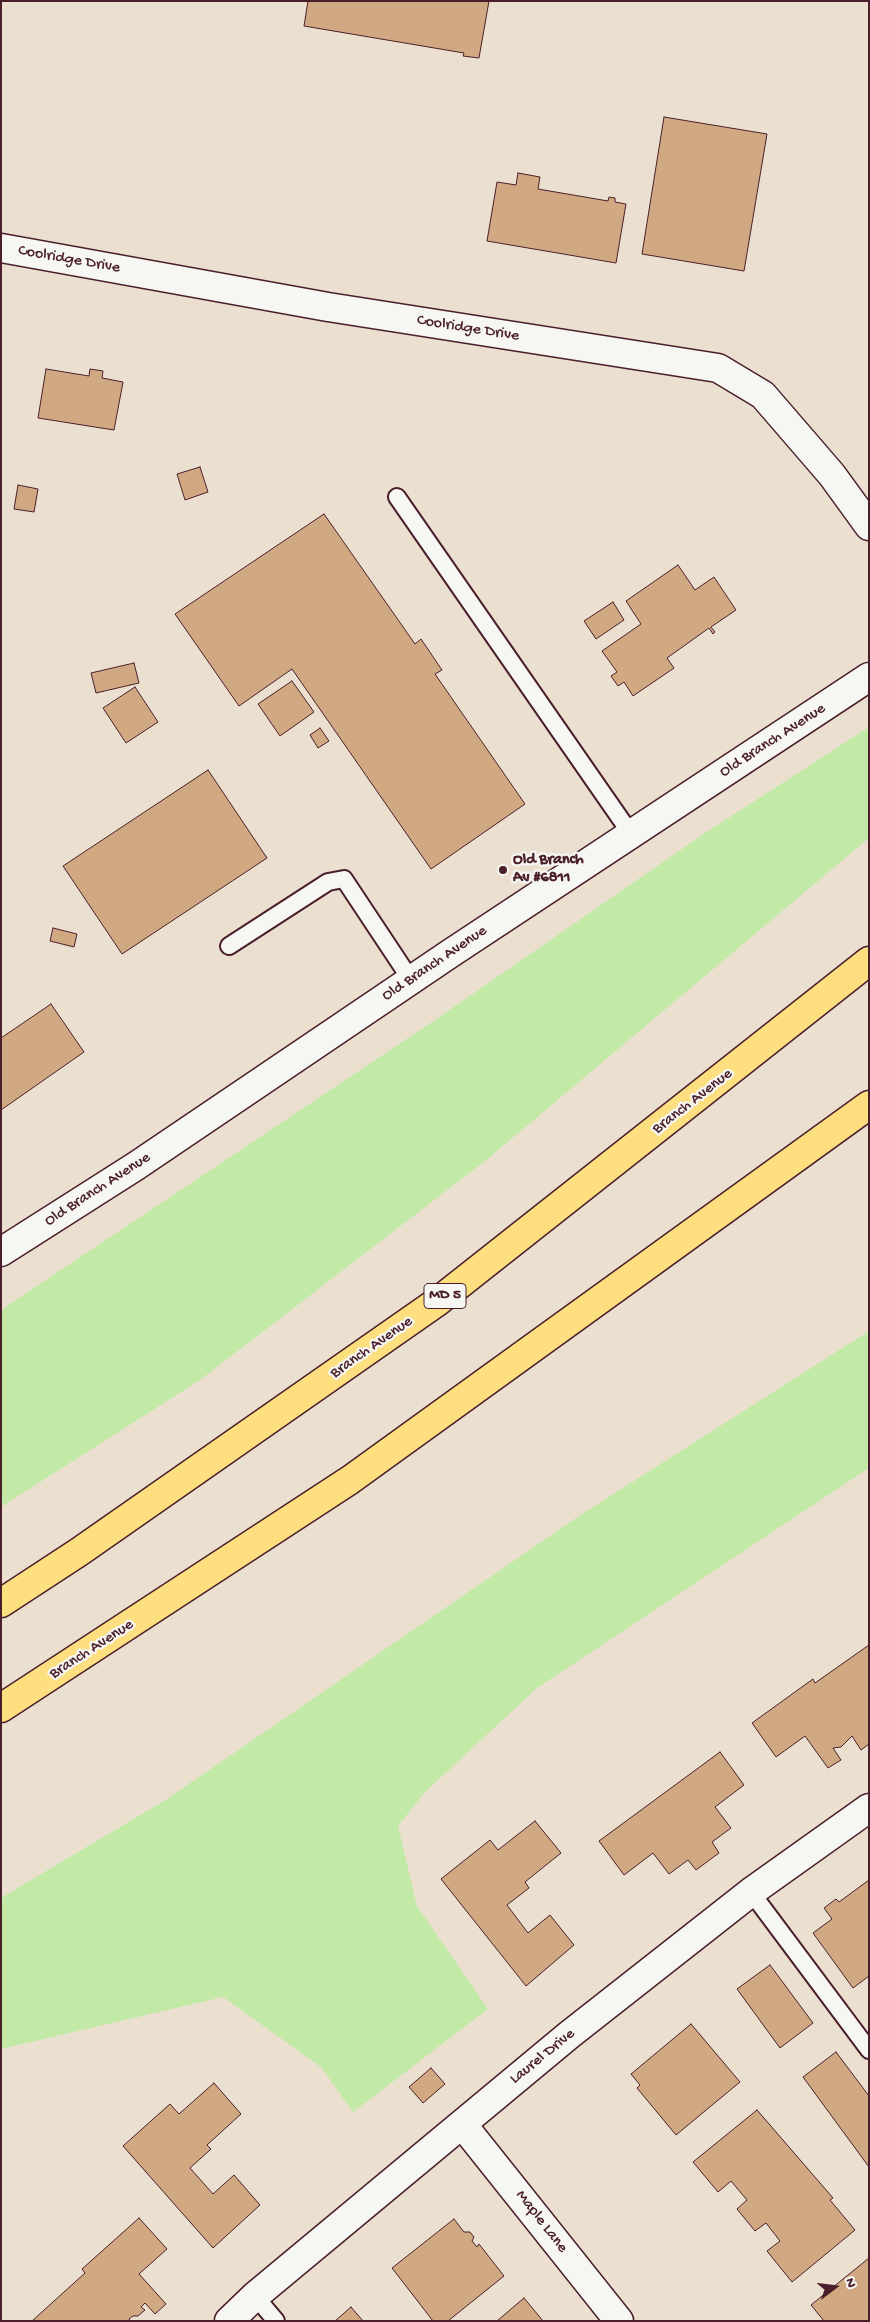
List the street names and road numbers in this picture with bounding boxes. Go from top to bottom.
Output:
street label: Coolridge Drive [16,242,122,278]
street label: Coolridge Drive [415,311,521,347]
street label: Old Branch Avenue [716,700,830,782]
street label: Old Branch Avenue [379,922,491,1006]
street label: Branch Avenue [649,1065,737,1139]
street label: Old Branch Avenue [41,1149,155,1231]
road number: MD 5 [424,1284,466,1308]
street label: Branch Avenue [327,1313,417,1383]
street label: Branch Avenue [46,1616,138,1684]
street label: Laurel Drive [507,2025,579,2089]
street label: Maple Lane [511,2187,571,2257]

